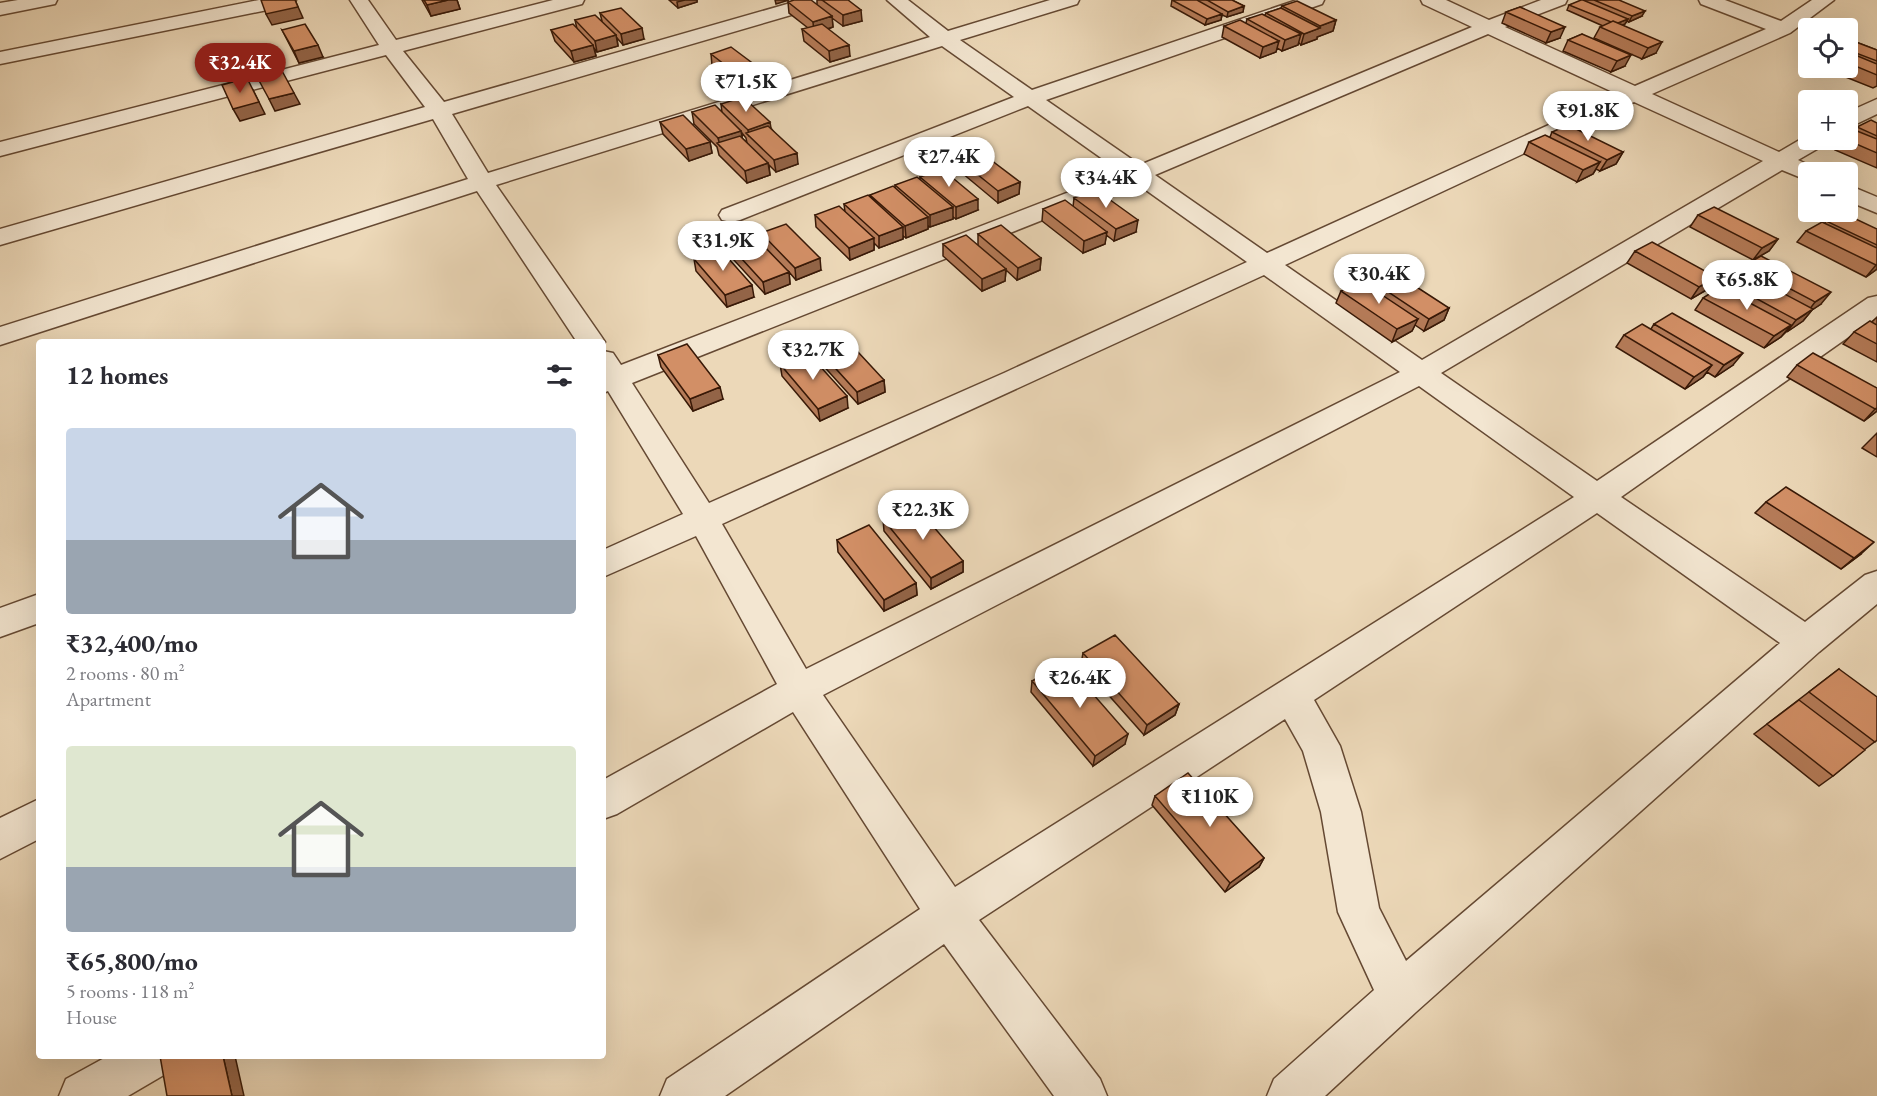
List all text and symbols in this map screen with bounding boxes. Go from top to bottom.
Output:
map controls [1798,18,1858,222]
button: locate [1798,18,1858,78]
pin: ₹32.4K [191,43,289,94]
text: ₹32.4K [209,49,271,75]
pin: ₹71.5K [697,62,795,113]
text: ₹71.5K [715,68,777,94]
button: + [1798,90,1858,150]
pin: ₹91.8K [1539,91,1637,142]
text: ₹91.8K [1557,97,1619,123]
pin: ₹27.4K [900,137,998,188]
text: ₹27.4K [918,143,980,169]
pin: ₹34.4K [1057,158,1155,209]
button: − [1798,162,1858,222]
text: ₹34.4K [1075,164,1137,190]
pin: ₹31.9K [674,221,772,272]
text: ₹31.9K [692,227,754,253]
pin: ₹30.4K [1330,254,1428,305]
text: ₹30.4K [1348,260,1410,286]
pin: ₹65.8K [1698,260,1796,311]
text: ₹65.8K [1716,266,1778,292]
pin: ₹32.7K [764,330,862,381]
text: ₹32.7K [782,336,844,362]
text: 12 homes [66,358,168,392]
icon: filters [543,359,576,392]
icon: home [267,467,375,575]
pin: ₹22.3K [874,490,972,541]
text: ₹22.3K [892,496,954,522]
text: ₹32,400/mo [66,626,198,660]
pin: ₹26.4K [1031,658,1129,709]
text: 2 rooms · 80 m² [66,660,185,686]
text: ₹26.4K [1049,664,1111,690]
text: Apartment [66,686,151,712]
pin: ₹110K [1168,777,1252,828]
text: ₹110K [1181,783,1239,809]
icon: home [267,785,375,893]
text: ₹65,800/mo [66,944,198,978]
text: 5 rooms · 118 m² [66,978,194,1004]
text: House [66,1004,117,1030]

